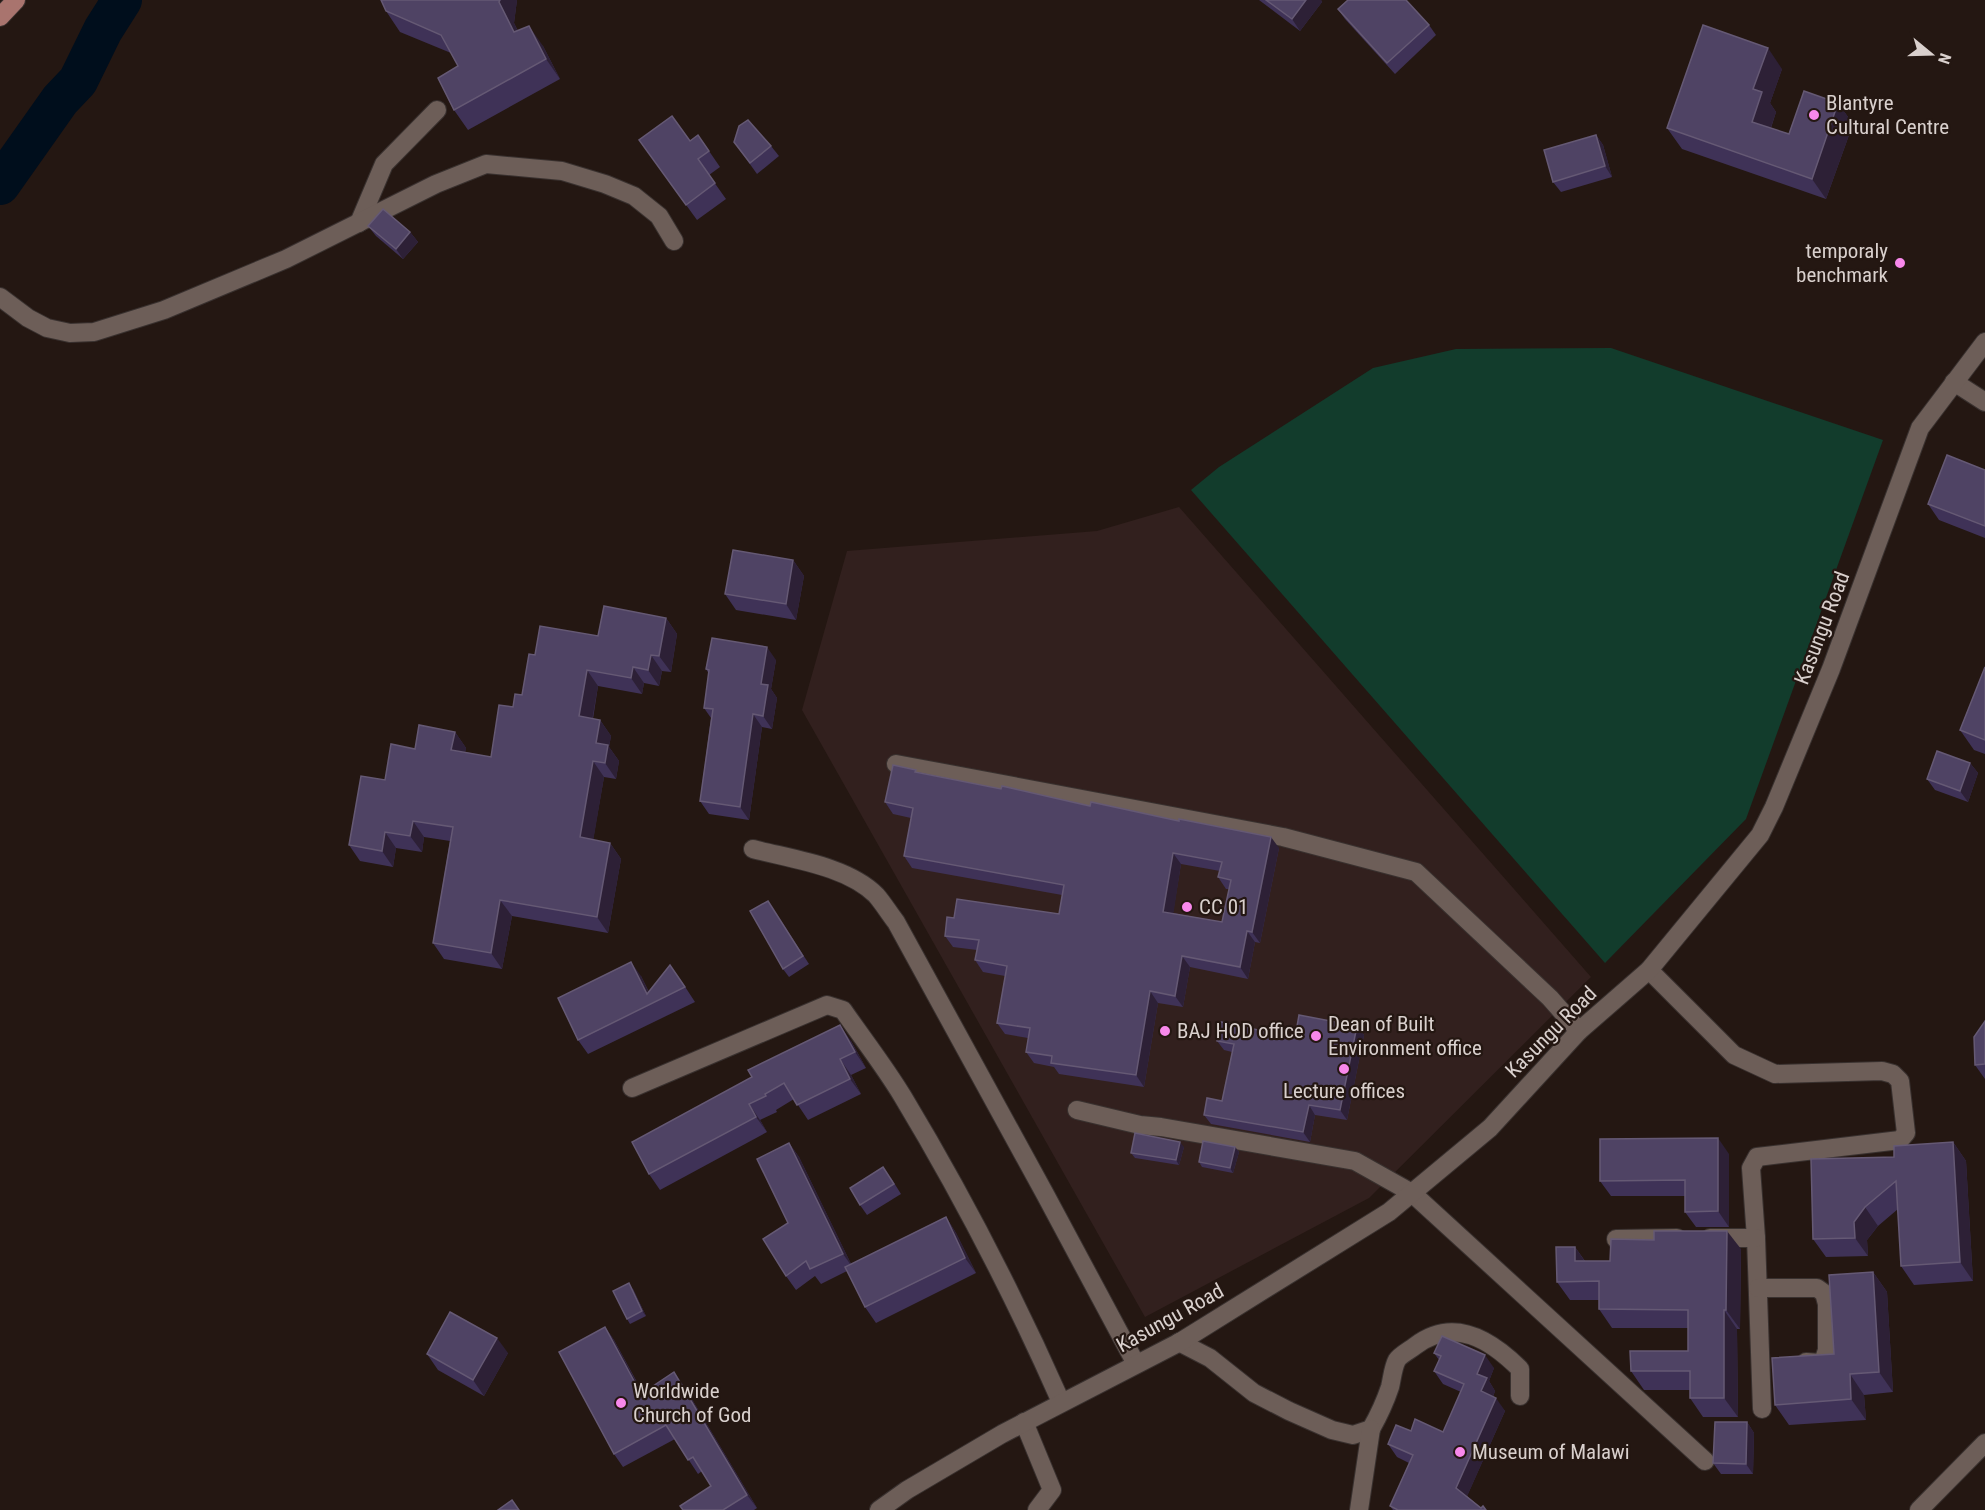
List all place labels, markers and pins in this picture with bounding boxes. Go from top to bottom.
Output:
place label: Blantyre Cultural Centre [1826,91,1949,139]
marker: Blantyre Cultural Centre [1807,108,1821,122]
place label: temporaly benchmark [1796,239,1889,287]
marker: temporaly benchmark [1893,256,1907,270]
place label: CC 01 [1199,895,1248,919]
marker: CC 01 [1180,900,1194,914]
place label: Dean of Built Environment office [1328,1012,1482,1060]
place label: BAJ HOD office [1177,1019,1304,1043]
marker: BAJ HOD office [1158,1024,1172,1038]
marker: Dean of Built Environment office [1309,1029,1323,1043]
marker: Lecture offices [1337,1062,1351,1076]
place label: Lecture offices [1283,1079,1405,1103]
place label: Worldwide Church of God [633,1379,751,1427]
marker: Worldwide Church of God [614,1396,628,1410]
place label: Museum of Malawi [1472,1440,1630,1464]
marker: Museum of Malawi [1453,1445,1467,1459]

